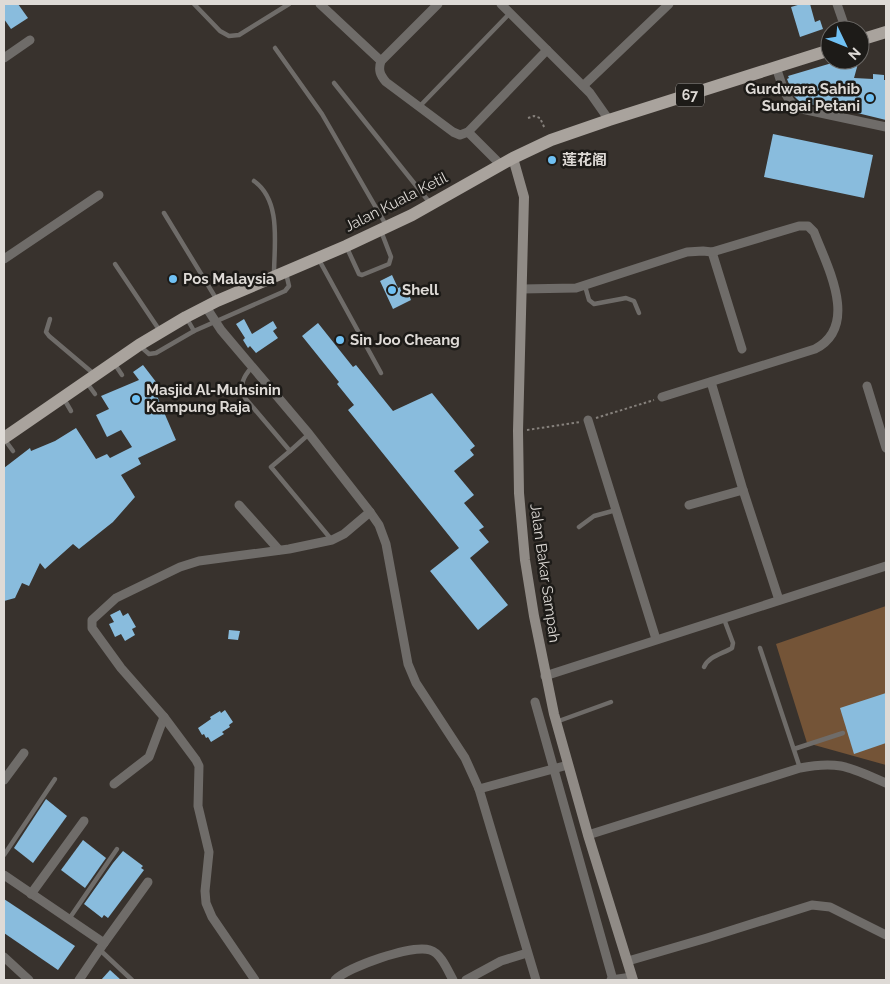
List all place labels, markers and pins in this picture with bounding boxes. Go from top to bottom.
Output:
place label: Gurdwara Sahib Sungai Petani [745,80,860,115]
marker: Gurdwara Sahib Sungai Petani [864,92,876,104]
place label: 莲花阁 [562,151,607,169]
marker: 莲花阁 [546,154,558,166]
place label: Pos Malaysia [183,270,275,288]
marker: Pos Malaysia [167,273,179,285]
place label: Shell [402,281,439,299]
marker: Shell [386,284,398,296]
place label: Sin Joo Cheang [350,331,460,349]
marker: Sin Joo Cheang [334,334,346,346]
place label: Masjid Al-Muhsinin Kampung Raja [146,381,281,416]
marker: Masjid Al-Muhsinin Kampung Raja [130,393,142,405]

